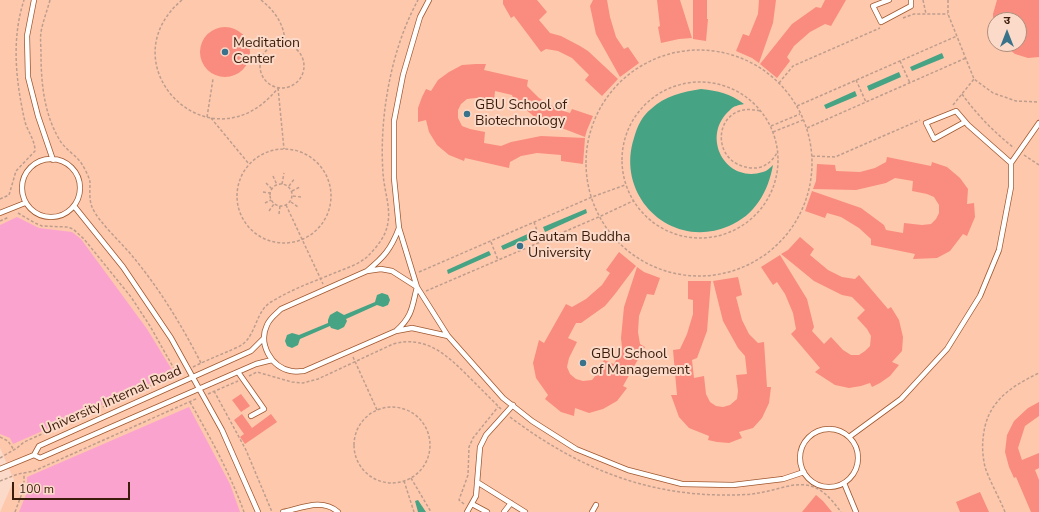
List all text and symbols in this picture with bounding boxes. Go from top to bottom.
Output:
north arrow [987,12,1027,52]
text: उ [1004,13,1010,28]
place label: Meditation Center [233,36,300,68]
marker: Meditation Center [220,47,230,57]
place label: GBU School of Biotechnology [475,98,567,130]
marker: GBU School of Biotechnology [462,109,472,119]
place label: Gautam Buddha University [528,230,630,262]
marker: Gautam Buddha University [515,241,525,251]
place label: GBU School of Management [591,347,690,380]
marker: GBU School of Management [578,358,588,368]
street label: University Internal Road [40,363,184,439]
scale bar [14,474,132,500]
text: 100 m [19,481,54,497]

